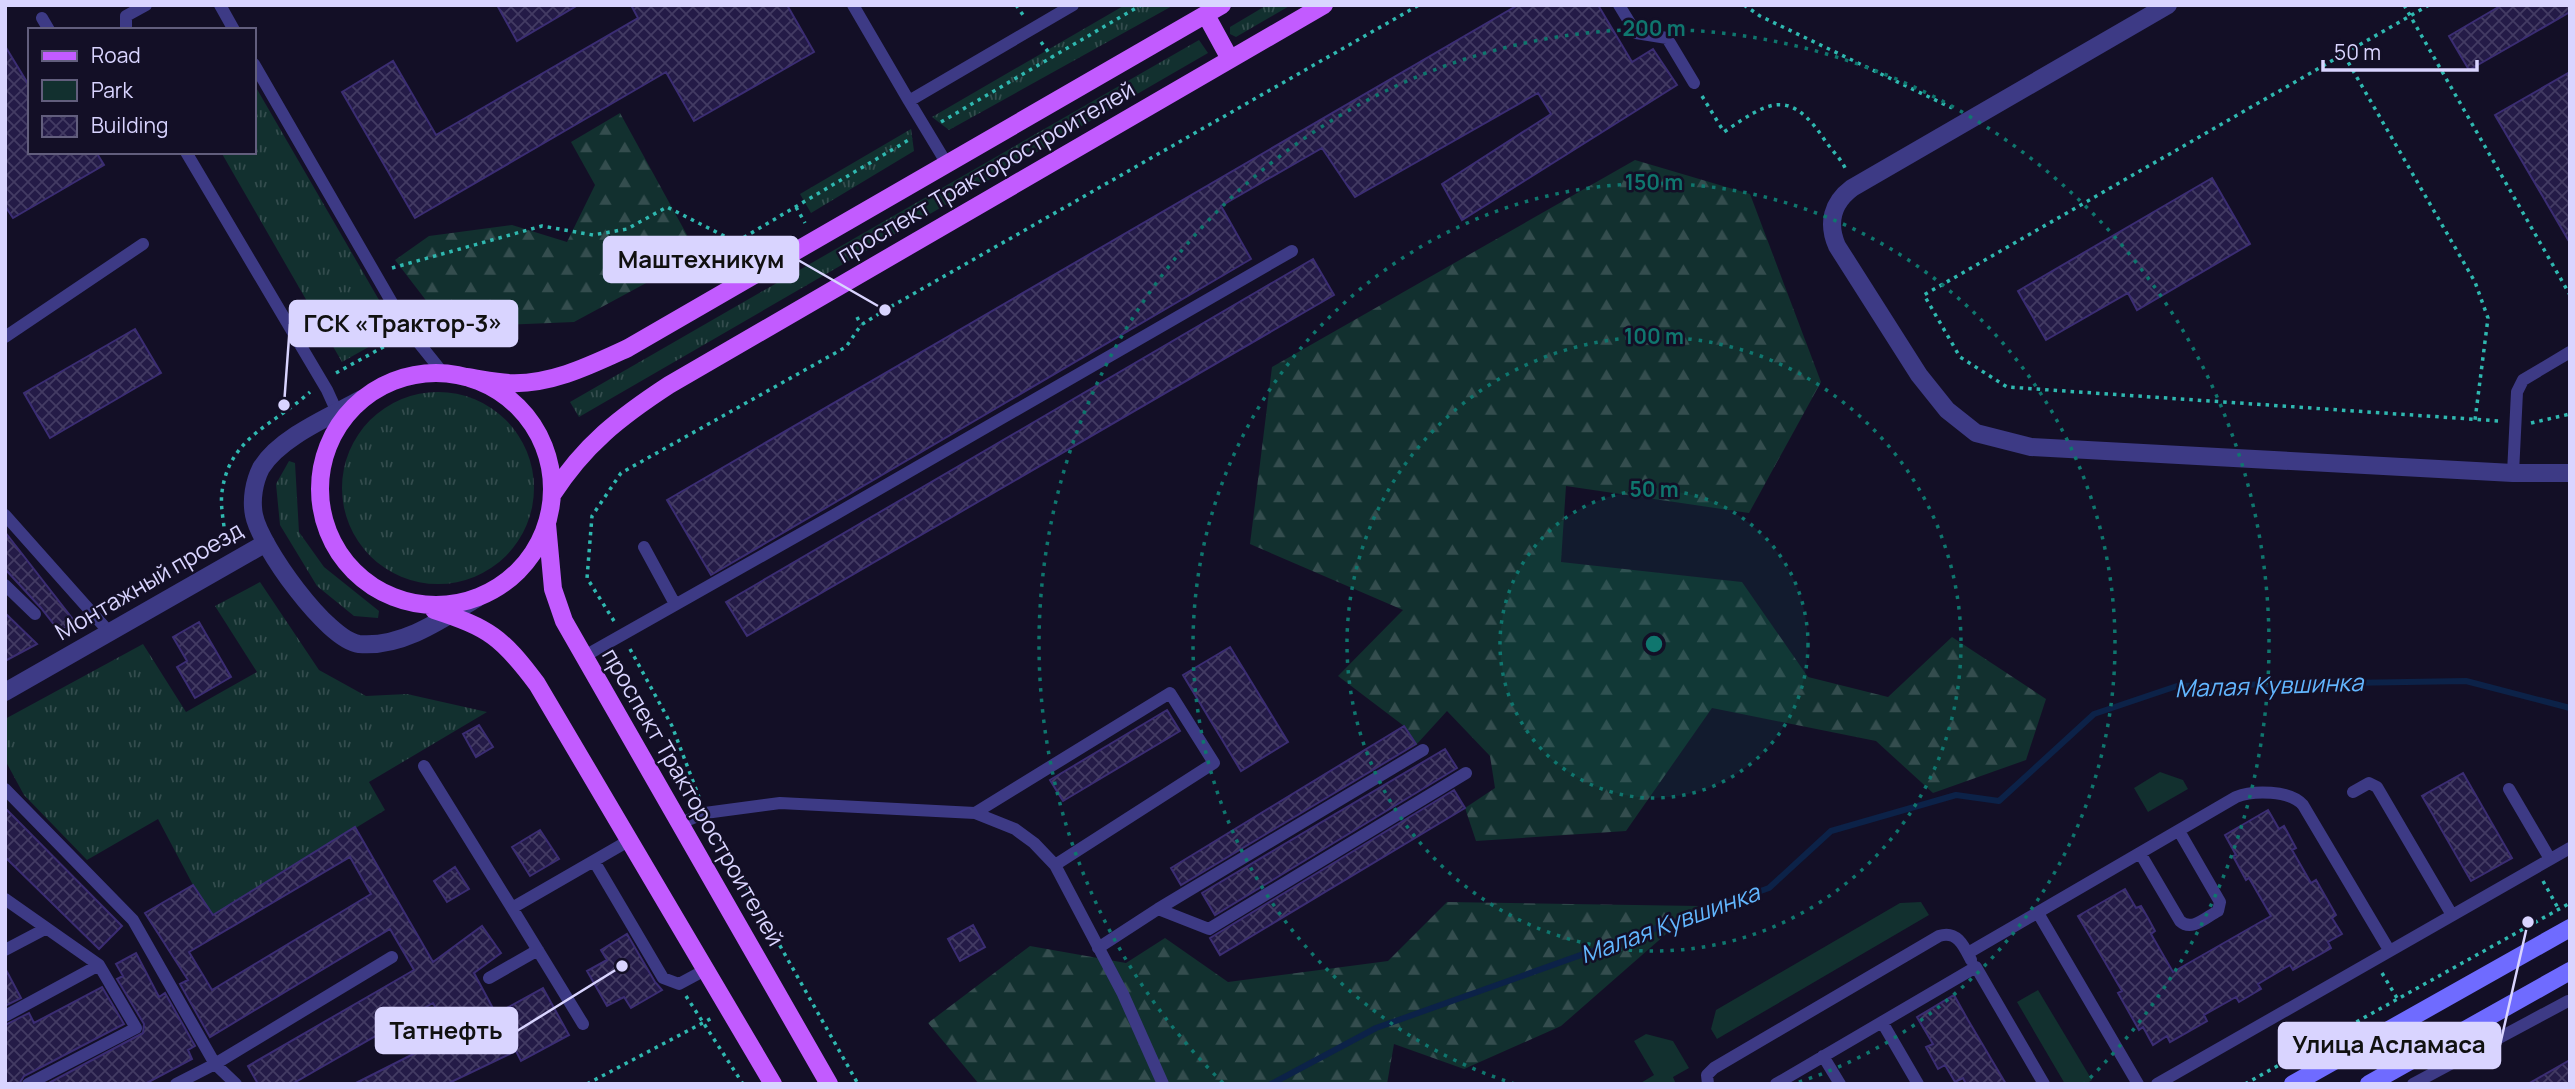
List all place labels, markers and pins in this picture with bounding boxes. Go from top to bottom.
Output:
callout: Маштехникум [604,237,798,282]
callout: ГСК «Трактор-3» [290,301,517,346]
centre of rings [1642,632,1666,656]
callout: Татнефть [376,1008,517,1053]
callout: Улица Асламаса [2279,1023,2500,1068]

